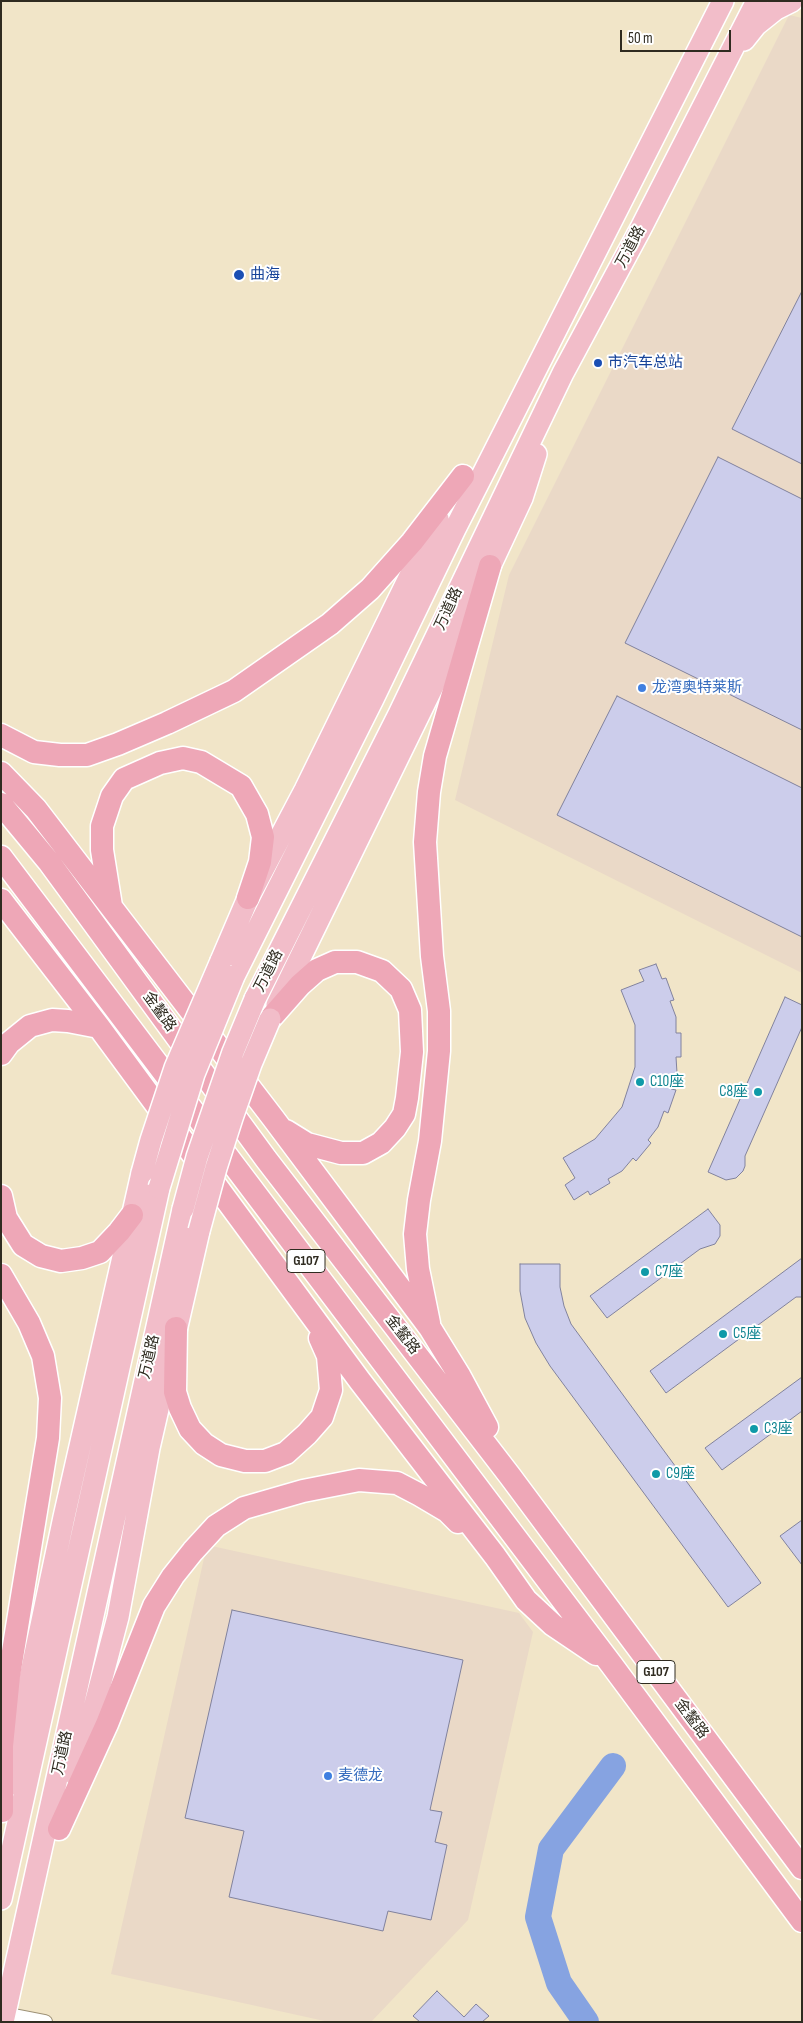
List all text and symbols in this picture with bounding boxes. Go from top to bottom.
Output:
scale bar [623,20,734,52]
text: 50 m [628,29,653,48]
street label: 万道路 [612,223,650,271]
place label: 曲海 [250,266,280,284]
marker: 曲海 [232,268,246,282]
place label: 市汽车总站 [608,354,683,372]
marker: 市汽车总站 [592,357,604,369]
street label: 万道路 [431,585,467,633]
place label: 龙湾奥特莱斯 [652,679,742,697]
marker: 龙湾奥特莱斯 [636,682,648,694]
street label: 万道路 [251,947,287,995]
street label: 金鳌路 [138,989,180,1035]
place label: C10座 [650,1073,684,1091]
marker: C10座 [634,1076,646,1088]
place label: C8座 [719,1083,748,1101]
marker: C8座 [752,1086,764,1098]
road number: G107 [287,1250,325,1272]
place label: C7座 [655,1263,683,1281]
marker: C7座 [639,1266,651,1278]
street label: 金鳌路 [381,1312,423,1358]
place label: C5座 [733,1325,761,1343]
marker: C5座 [717,1328,729,1340]
street label: 万道路 [136,1333,164,1381]
place label: C3座 [764,1420,793,1438]
marker: C3座 [748,1423,760,1435]
place label: C9座 [666,1465,695,1483]
marker: C9座 [650,1468,662,1480]
road number: G107 [637,1660,675,1684]
street label: 金鳌路 [670,1696,712,1742]
street label: 万道路 [50,1729,76,1777]
place label: 麦德龙 [338,1767,383,1785]
marker: 麦德龙 [322,1770,334,1782]

